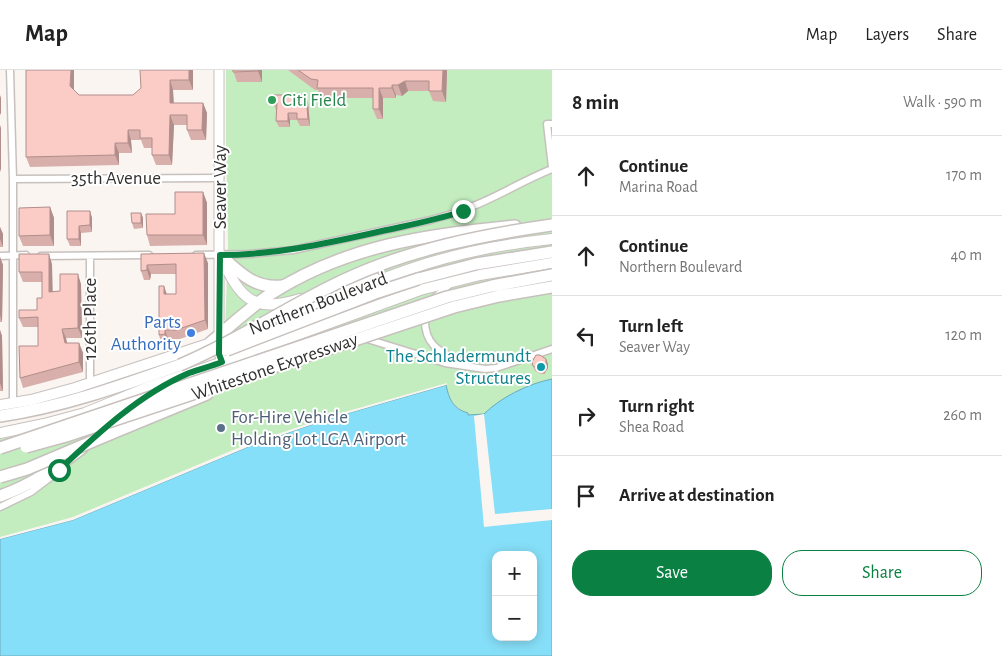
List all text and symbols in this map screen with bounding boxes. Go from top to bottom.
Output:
text: Map [25,22,68,46]
text: Map [806,26,837,44]
text: Layers [865,26,909,44]
text: Share [937,26,977,44]
place label: Citi Field [282,91,347,110]
text: 8 min [572,92,619,113]
marker: Citi Field [266,94,278,106]
text: Walk · 590 m [903,94,982,110]
street label: Seaver Way [211,145,230,229]
text: Continue [619,157,688,176]
icon: ahead [572,162,600,190]
text: 170 m [946,167,982,183]
street label: 35th Avenue [71,169,161,188]
text: Marina Road [619,179,698,195]
route end [452,200,475,223]
text: Continue [619,237,688,256]
icon: ahead [572,242,600,270]
text: 40 m [950,247,982,263]
text: Northern Boulevard [619,259,742,275]
street label: Northern Boulevard [246,269,390,339]
street label: 126th Place [81,278,100,360]
place label: Parts Authority [111,313,181,354]
text: Turn left [619,317,683,336]
icon: left [572,322,600,350]
marker: Parts Authority [185,327,197,339]
text: 120 m [945,327,982,343]
street label: Whitestone Expressway [189,330,361,404]
text: Seaver Way [619,339,690,355]
place label: The Schladermundt Structures [386,347,531,388]
marker: The Schladermundt Structures [535,361,547,373]
text: Turn right [619,397,694,416]
icon: right [572,402,600,430]
text: 260 m [943,407,982,423]
place label: For-Hire Vehicle Holding Lot LGA Airport [231,408,406,449]
text: Shea Road [619,419,684,435]
marker: For-Hire Vehicle Holding Lot LGA Airport [215,422,227,434]
route start [48,459,71,482]
icon: arrive [572,482,600,510]
text: Arrive at destination [619,486,775,505]
button: Save [572,550,772,596]
button: Share [782,550,982,596]
map controls [492,551,537,641]
button: + [492,551,537,596]
button: − [492,596,537,641]

